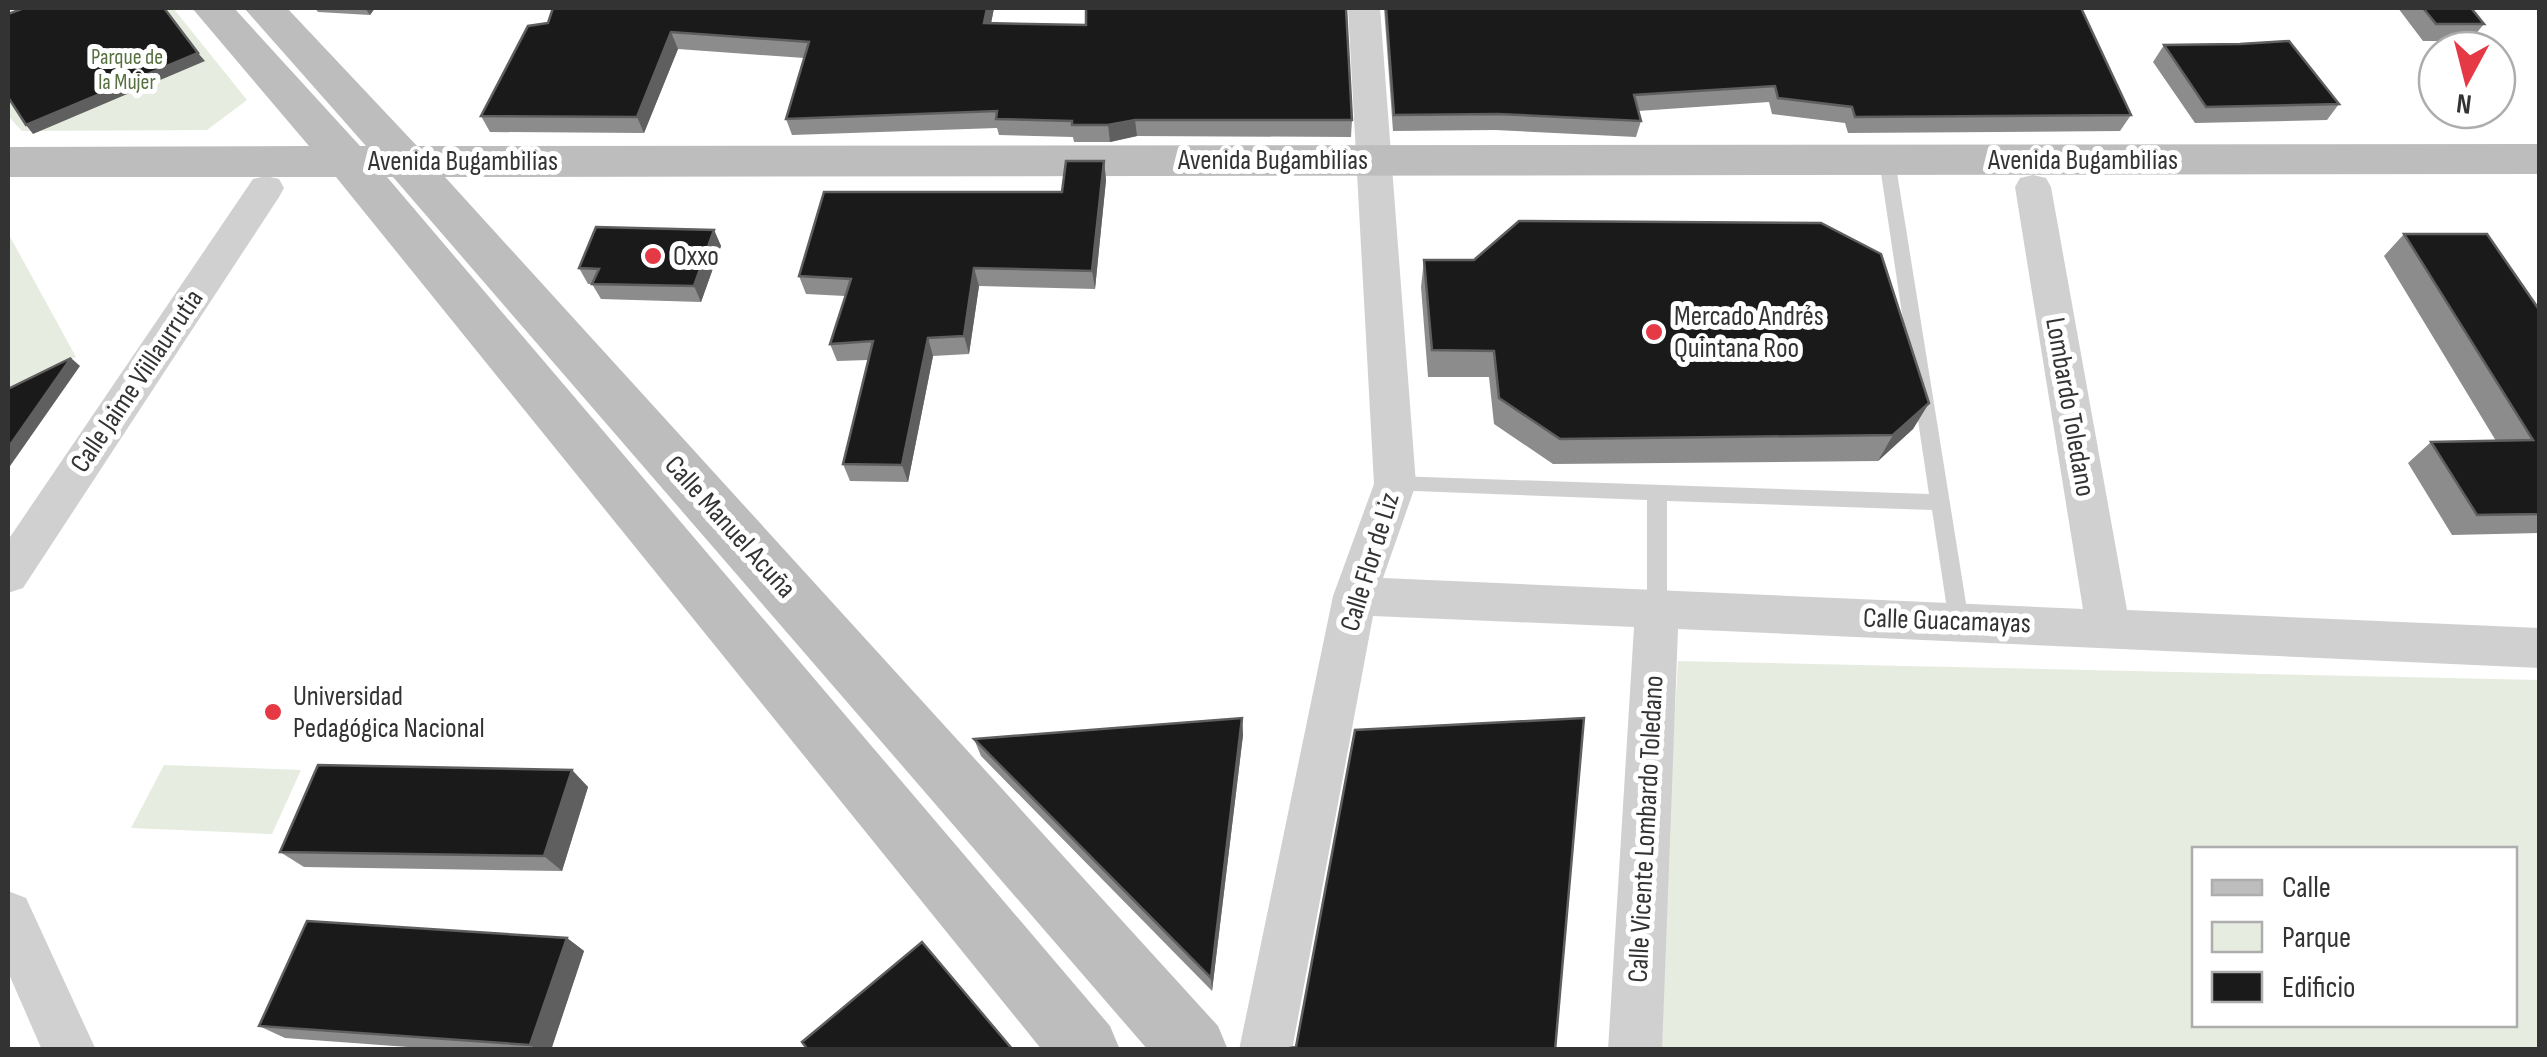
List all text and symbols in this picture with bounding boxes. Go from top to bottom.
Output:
north arrow [2417,30,2517,130]
park label: Parque de la Mujer [91,44,163,96]
text: N [2455,86,2474,121]
street label: Avenida Bugambilias [1177,144,1368,177]
street label: Avenida Bugambilias [1987,144,2178,177]
street label: Avenida Bugambilias [367,145,558,178]
place label: Oxxo [673,240,719,273]
marker: Oxxo [642,245,664,267]
street label: Calle Jaime Viillaurrutia [64,283,210,479]
place label: Mercado Andrés Quintana Roo [1674,300,1824,365]
street label: Lombardo Toledano [2038,315,2102,499]
marker: Mercado Andrés Quintana Roo [1643,321,1665,343]
street label: Calle Manuel Acuña [657,449,803,605]
street label: Calle Flor de Liz [1333,489,1407,635]
street label: Calle Guacamayas [1863,602,2031,640]
street label: Calle Vicente Lombardo Toledano [1621,675,1671,983]
place label: Universidad Pedagógica Nacional [293,680,485,745]
marker: Universidad Pedagógica Nacional [262,701,284,723]
legend [2192,847,2517,1027]
text: Calle [2282,870,2331,906]
text: Parque [2282,920,2351,956]
text: Edificio [2282,970,2355,1006]

